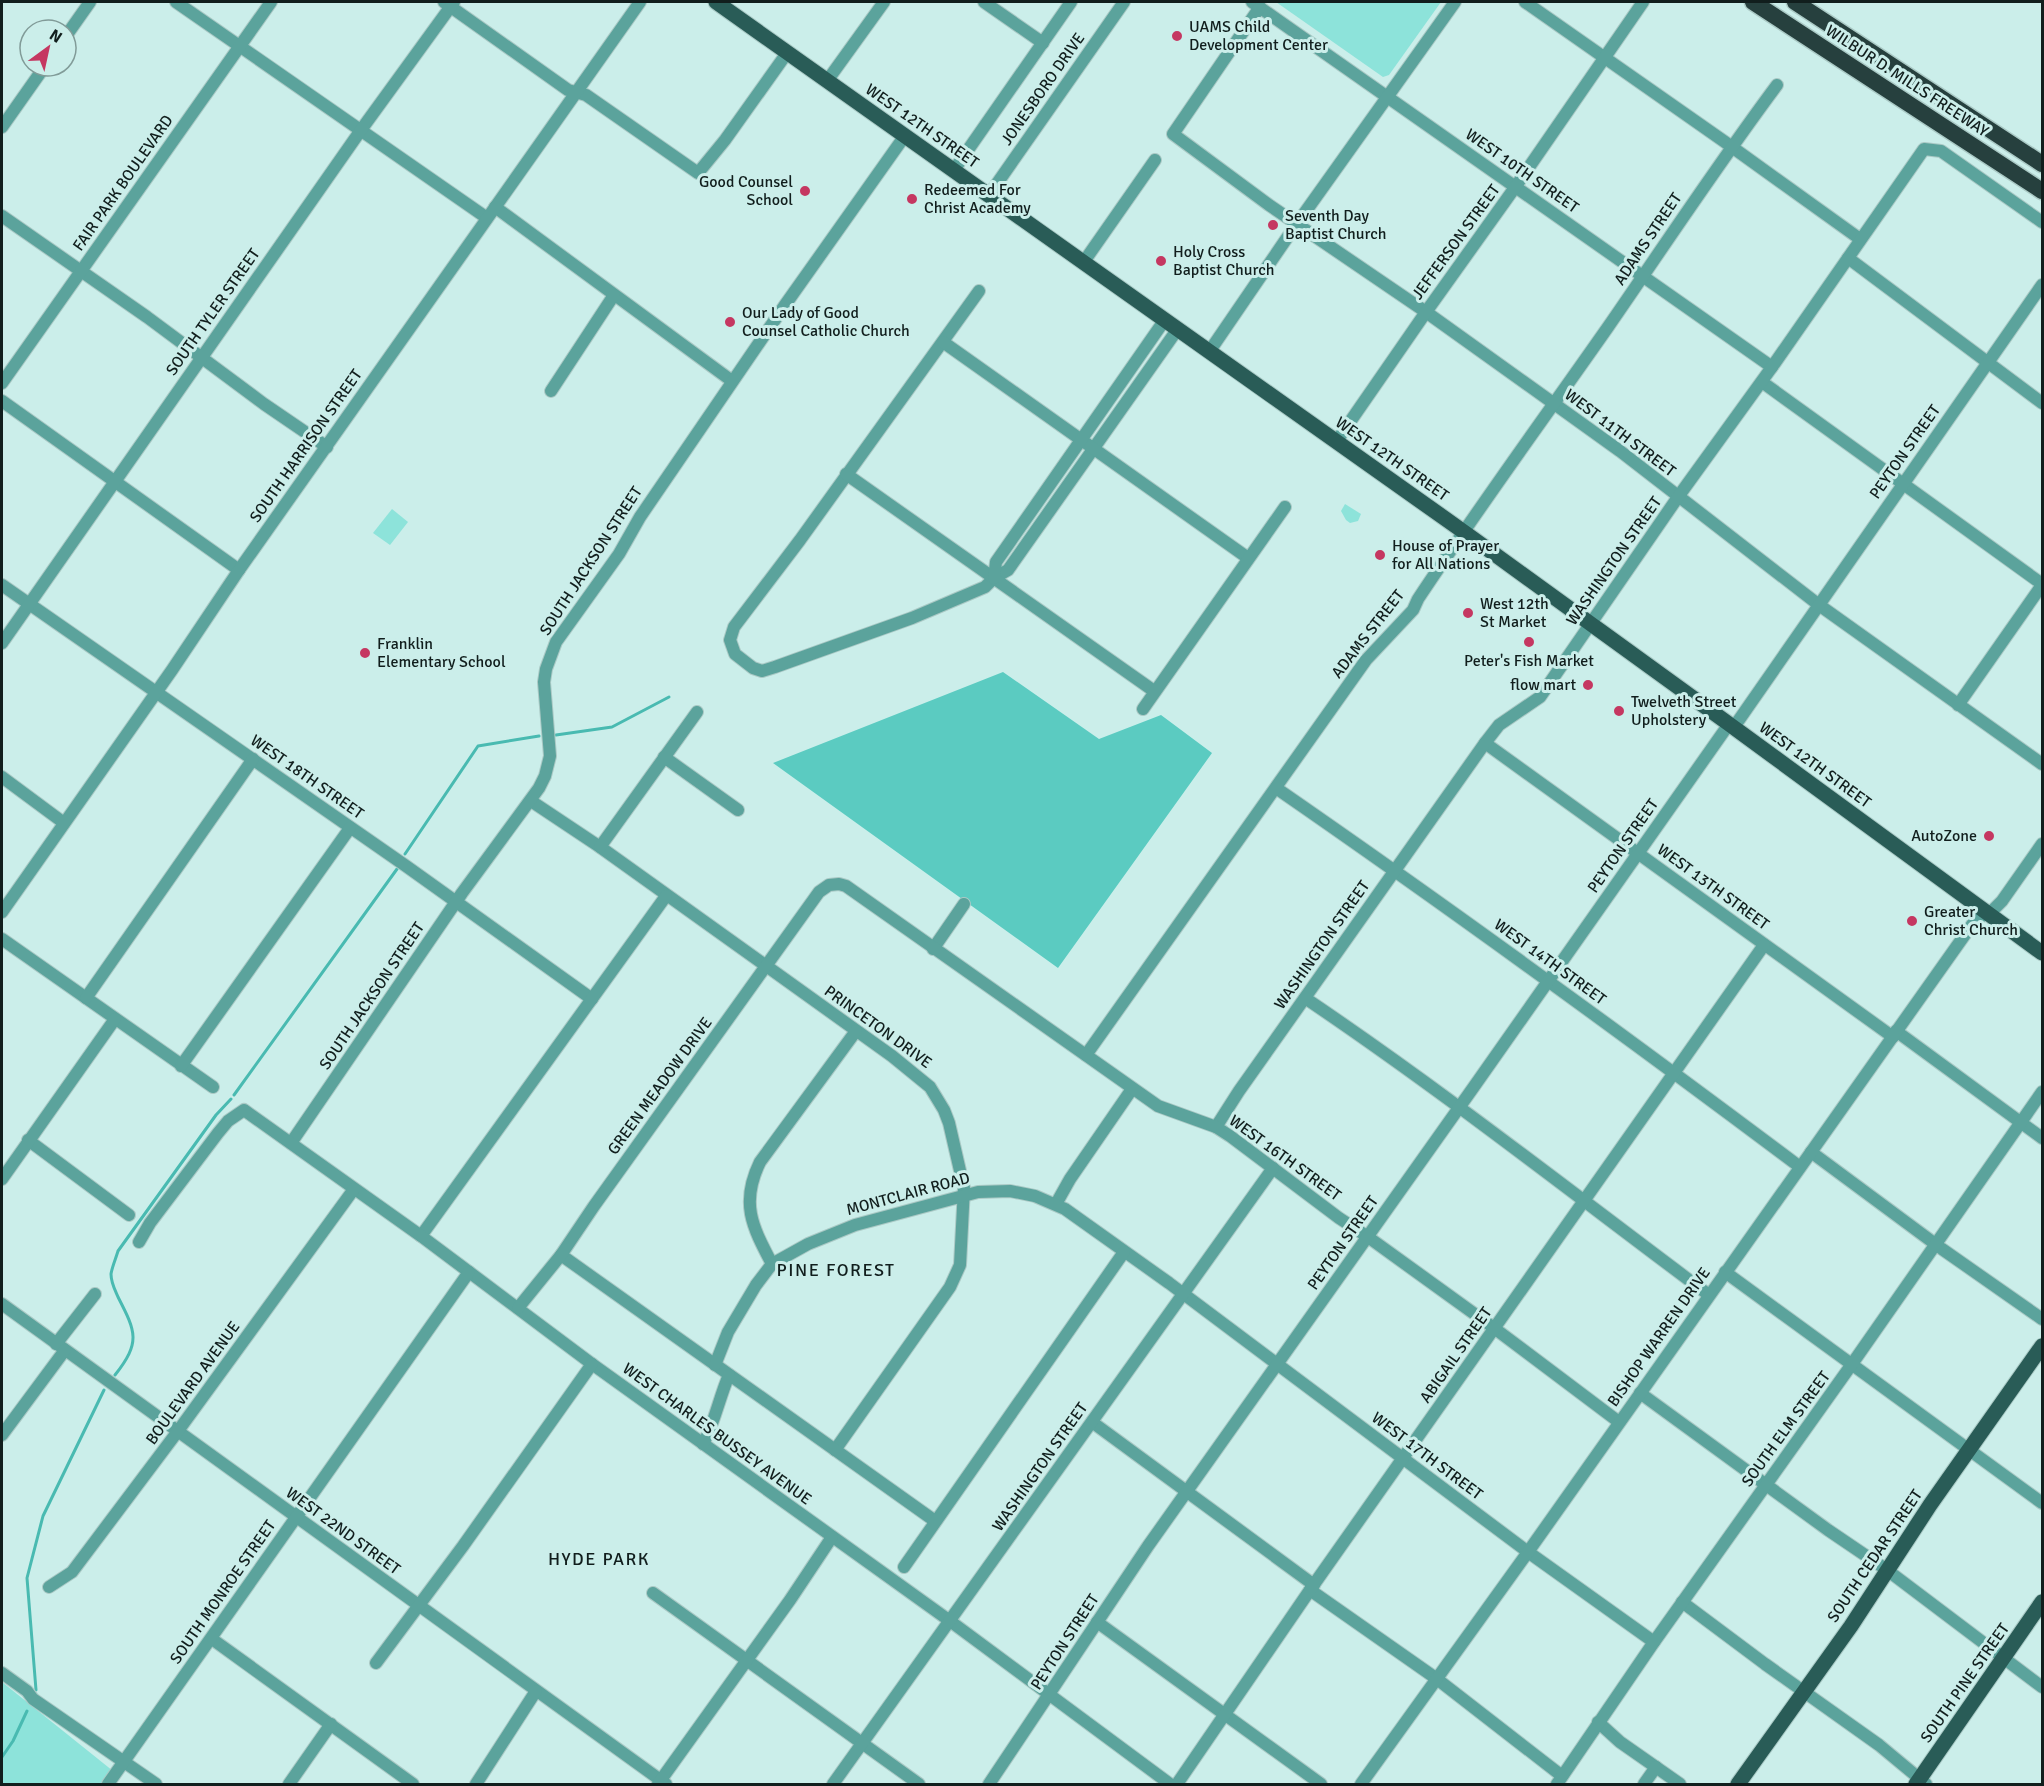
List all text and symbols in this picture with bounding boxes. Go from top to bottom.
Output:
place label: UAMS Child Development Center [1189,17,1328,55]
north arrow [18,18,78,78]
street label: WILBUR D. MILLS FREEWAY [1822,21,1992,141]
text: N [46,25,66,48]
street label: JONESBORO DRIVE [997,29,1089,149]
marker: UAMS Child Development Center [1170,29,1184,43]
street label: WEST 12TH STREET [861,79,983,173]
street label: FAIR PARK BOULEVARD [68,111,178,255]
street label: WEST 10TH STREET [1461,124,1583,218]
place label: Good Counsel School [699,172,793,210]
place label: Redeemed For Christ Academy [924,180,1031,218]
street label: JEFFERSON STREET [1408,180,1505,303]
marker: Good Counsel School [798,184,812,198]
street label: ADAMS STREET [1610,189,1686,289]
marker: Redeemed For Christ Academy [905,192,919,206]
place label: Seventh Day Baptist Church [1285,206,1386,244]
marker: Seventh Day Baptist Church [1266,218,1280,232]
place label: Holy Cross Baptist Church [1173,242,1274,280]
street label: SOUTH TYLER STREET [162,245,264,379]
marker: Holy Cross Baptist Church [1154,254,1168,268]
place label: Our Lady of Good Counsel Catholic Church [742,303,910,341]
marker: Our Lady of Good Counsel Catholic Church [723,315,737,329]
street label: SOUTH HARRISON STREET [245,365,367,526]
street label: WEST 11TH STREET [1561,385,1680,481]
street label: PEYTON STREET [1865,401,1945,503]
street label: WEST 12TH STREET [1331,412,1453,506]
street label: SOUTH JACKSON STREET [535,483,647,639]
street label: WASHINGTON STREET [1562,493,1666,629]
place label: House of Prayer for All Nations [1392,536,1499,574]
marker: House of Prayer for All Nations [1373,548,1387,562]
street label: ADAMS STREET [1327,586,1409,682]
place label: West 12th St Market [1480,594,1549,632]
marker: West 12th St Market [1461,606,1475,620]
place label: Franklin Elementary School [377,634,506,672]
marker: Peter's Fish Market [1522,635,1536,649]
marker: Franklin Elementary School [358,646,372,660]
place label: Peter's Fish Market [1464,651,1594,671]
place label: flow mart [1510,675,1576,695]
marker: flow mart [1581,678,1595,692]
place label: Twelveth Street Upholstery [1631,692,1737,730]
marker: Twelveth Street Upholstery [1612,704,1626,718]
street label: WEST 12TH STREET [1755,718,1875,813]
street label: WEST 18TH STREET [246,730,368,824]
street label: PEYTON STREET [1583,795,1663,897]
place label: AutoZone [1911,826,1977,846]
marker: AutoZone [1982,829,1996,843]
street label: WEST 13TH STREET [1653,840,1773,935]
street label: WASHINGTON STREET [1270,877,1374,1013]
place label: Greater Christ Church [1924,902,2018,940]
marker: Greater Christ Church [1905,914,1919,928]
street label: WEST 14TH STREET [1490,915,1610,1010]
street label: SOUTH JACKSON STREET [315,918,429,1074]
street label: PRINCETON DRIVE [820,981,936,1073]
street label: GREEN MEADOW DRIVE [603,1013,717,1159]
street label: WEST 16TH STREET [1225,1111,1345,1206]
street label: MONTCLAIR ROAD [844,1168,972,1220]
street label: PEYTON STREET [1303,1192,1383,1294]
district label: PINE FOREST [777,1259,895,1281]
street label: BISHOP WARREN DRIVE [1603,1263,1715,1411]
street label: ABIGAIL STREET [1416,1303,1497,1407]
street label: BOULEVARD AVENUE [142,1317,244,1449]
street label: WEST CHARLES BUSSEY AVENUE [619,1359,815,1509]
street label: SOUTH ELM STREET [1737,1367,1835,1491]
street label: WASHINGTON STREET [988,1399,1092,1535]
street label: WEST 17TH STREET [1368,1408,1487,1504]
street label: WEST 22ND STREET [282,1483,404,1579]
street label: SOUTH CEDAR STREET [1823,1486,1927,1626]
street label: SOUTH MONROE STREET [166,1516,280,1668]
district label: HYDE PARK [548,1548,650,1570]
street label: PEYTON STREET [1027,1590,1104,1694]
street label: SOUTH PINE STREET [1916,1619,2014,1747]

